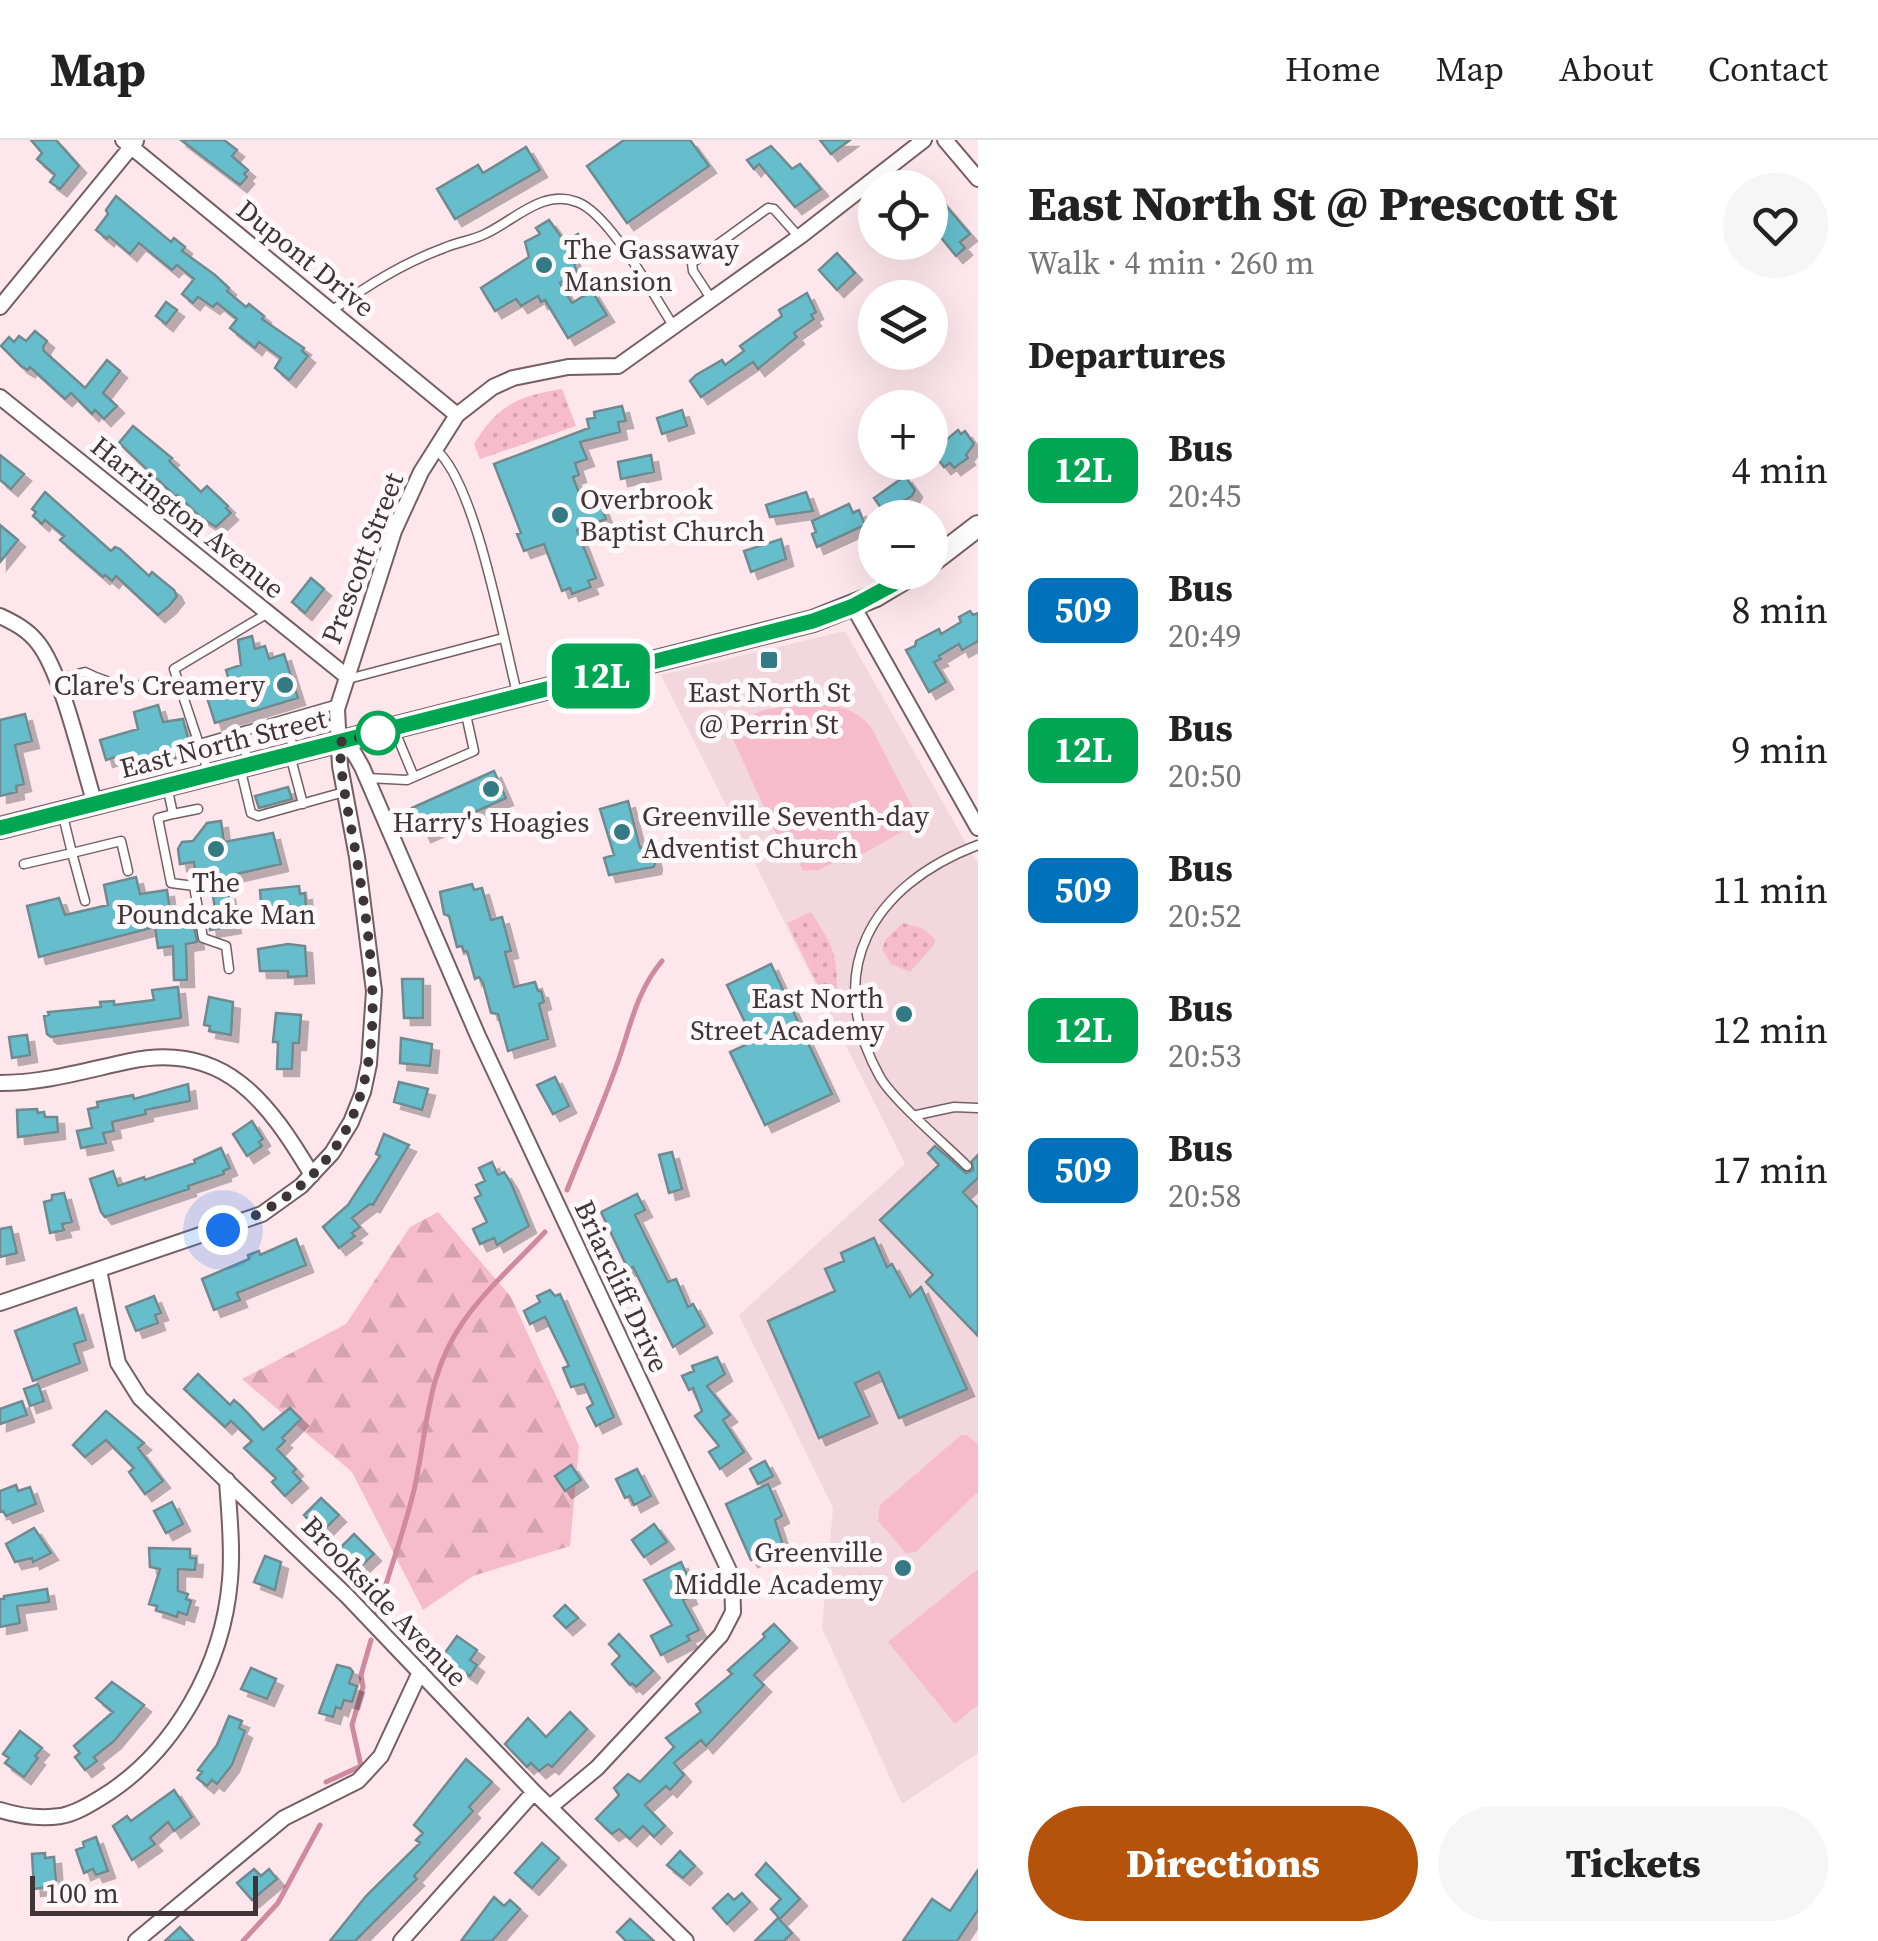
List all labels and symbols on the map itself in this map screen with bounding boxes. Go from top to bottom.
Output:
street label: Dupont Drive [229,190,383,326]
place label: The Gassaway Mansion [564,230,740,300]
marker: The Gassaway Mansion [533,254,555,276]
street label: Harrington Avenue [83,427,293,607]
street label: Prescott Street [312,466,412,649]
place label: Overbrook Baptist Church [580,480,765,550]
marker: Overbrook Baptist Church [549,504,571,526]
line badge: 12L [544,644,658,708]
marker: East North St @ Perrin St [758,649,780,671]
place label: Clare's Creamery [54,666,266,704]
place label: East North St @ Perrin St [688,673,851,743]
marker: Clare's Creamery [274,674,296,696]
street label: East North Street [116,699,331,787]
unlabelled marker [357,712,399,754]
marker: Harry's Hoagies [480,778,502,800]
place label: Greenville Seventh-day Adventist Church [642,797,930,867]
place label: Harry's Hoagies [393,803,589,841]
marker: Greenville Seventh-day Adventist Church [611,821,633,843]
marker: The Poundcake Man [205,838,227,860]
place label: The Poundcake Man [116,863,316,933]
place label: East North Street Academy [690,979,885,1049]
marker: East North Street Academy [893,1003,915,1025]
street label: Briarcliff Drive [565,1194,679,1378]
your location [198,1205,248,1255]
street label: Brookside Avenue [294,1507,476,1695]
place label: Greenville Middle Academy [674,1533,884,1603]
marker: Greenville Middle Academy [892,1557,914,1579]
scale bar [30,1871,258,1916]

